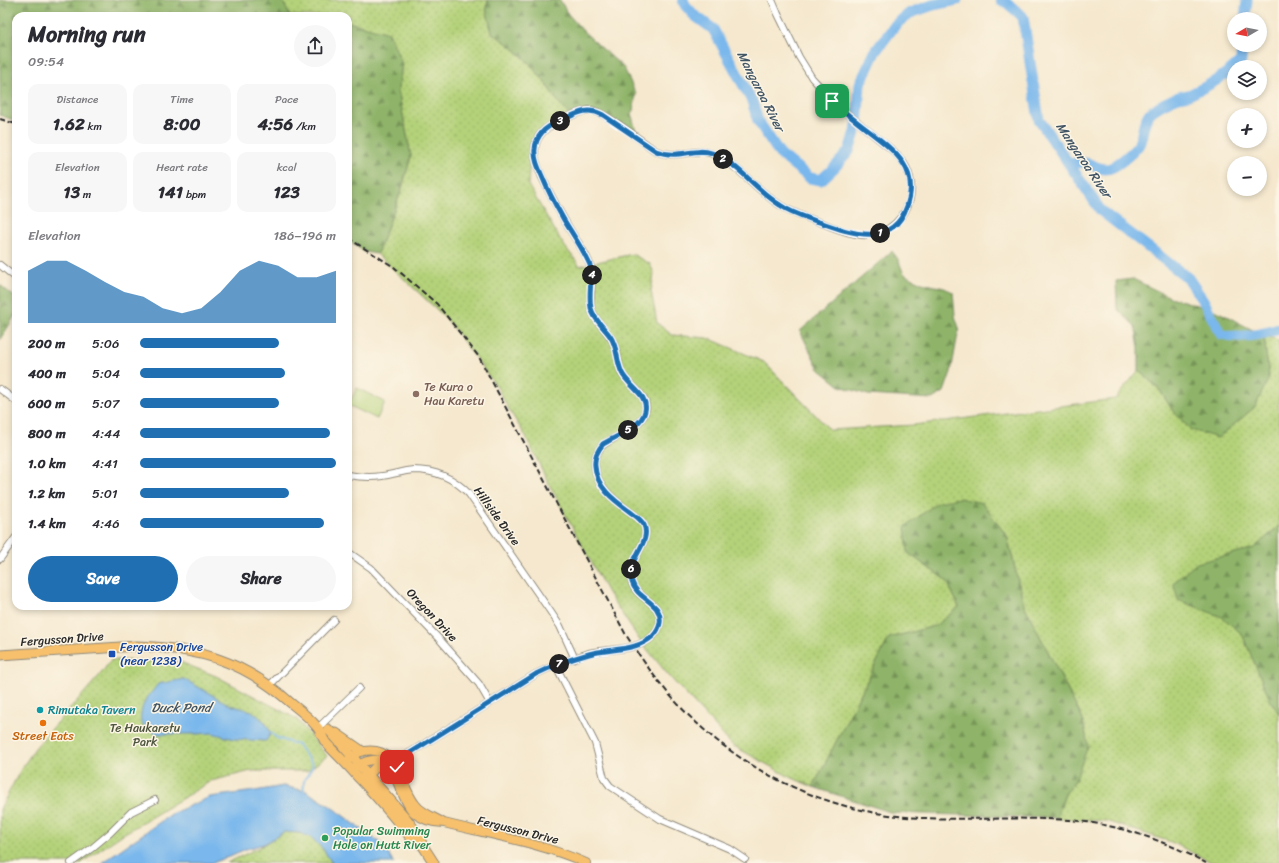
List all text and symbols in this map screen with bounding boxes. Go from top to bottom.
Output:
north arrow [1227,12,1267,52]
map controls [1227,12,1267,196]
text: Morning run [28,15,146,54]
button: share [294,25,336,67]
water label: Mangaroa River [731,47,792,138]
text: 09:54 [28,50,64,73]
button: layers [1227,60,1267,100]
pin [815,84,849,118]
text: Distance [56,90,98,109]
text: Time [170,90,194,109]
text: Pace [275,90,298,109]
icon: arrive [821,90,843,112]
button: + [1227,108,1267,148]
text: 1.62 [53,109,85,139]
text: 8:00 [164,109,200,139]
text: 4:56 [257,109,293,139]
pin: 3 [550,111,570,131]
text: 3 [557,111,563,130]
text: km [85,117,102,136]
text: /km [293,117,316,136]
water label: Mangaroa River [1050,117,1120,205]
pin: 2 [713,149,733,169]
text: 2 [720,149,726,168]
button: − [1227,156,1267,196]
text: Elevation [55,158,100,177]
text: Heart rate [156,158,208,177]
text: kcal [277,158,297,177]
text: 13 [63,177,80,207]
text: 141 [158,177,183,207]
text: 123 [273,177,300,207]
text: m [80,185,91,204]
text: bpm [183,185,206,204]
pin: 1 [870,223,890,243]
text: 1 [878,223,882,242]
text: Elevation [28,224,81,247]
text: 186–196 m [274,224,336,247]
pin: 4 [582,265,602,285]
text: 4 [589,265,595,284]
text: 200 m [28,332,65,355]
text: 5:06 [92,332,119,355]
text: 400 m [28,362,66,385]
text: 5:04 [92,362,120,385]
place label: Te Kura o Hau Karetu [424,376,485,412]
marker: Te Kura o Hau Karetu [411,389,421,399]
text: 600 m [28,392,65,415]
text: 5:07 [92,392,120,415]
pin: 5 [618,420,638,440]
text: 5 [625,420,631,439]
text: 800 m [28,422,66,445]
text: 4:44 [92,422,120,445]
text: 1.0 km [28,452,66,475]
text: 4:41 [92,452,118,475]
text: 1.2 km [28,482,65,505]
text: 5:01 [92,482,118,505]
street label: Hillside Drive [468,482,526,550]
text: 1.4 km [28,512,66,535]
text: 4:46 [92,512,120,535]
button: Save [28,556,178,602]
button: Share [186,556,336,602]
pin: 6 [621,559,641,579]
text: 6 [628,559,634,578]
street label: Oregon Drive [401,583,463,647]
street label: Fergusson Drive [20,625,104,653]
place label: Fergusson Drive (near 1238) [120,636,203,672]
marker: Fergusson Drive (near 1238) [107,649,117,659]
pin: 7 [549,654,569,674]
text: 7 [556,654,562,673]
water label: Duck Pond [151,696,215,719]
place label: Rimutaka Tavern [48,699,136,721]
marker: Rimutaka Tavern [35,705,45,715]
park label: Te Haukaretu Park [110,717,181,753]
marker: Street Eats [38,718,48,728]
place label: Street Eats [12,725,74,747]
pin [380,750,414,784]
icon: check [386,756,408,778]
street label: Fergusson Drive [475,809,561,851]
place label: Popular Swimming Hole on Hutt River [333,820,432,856]
marker: Popular Swimming Hole on Hutt River [320,833,330,843]

